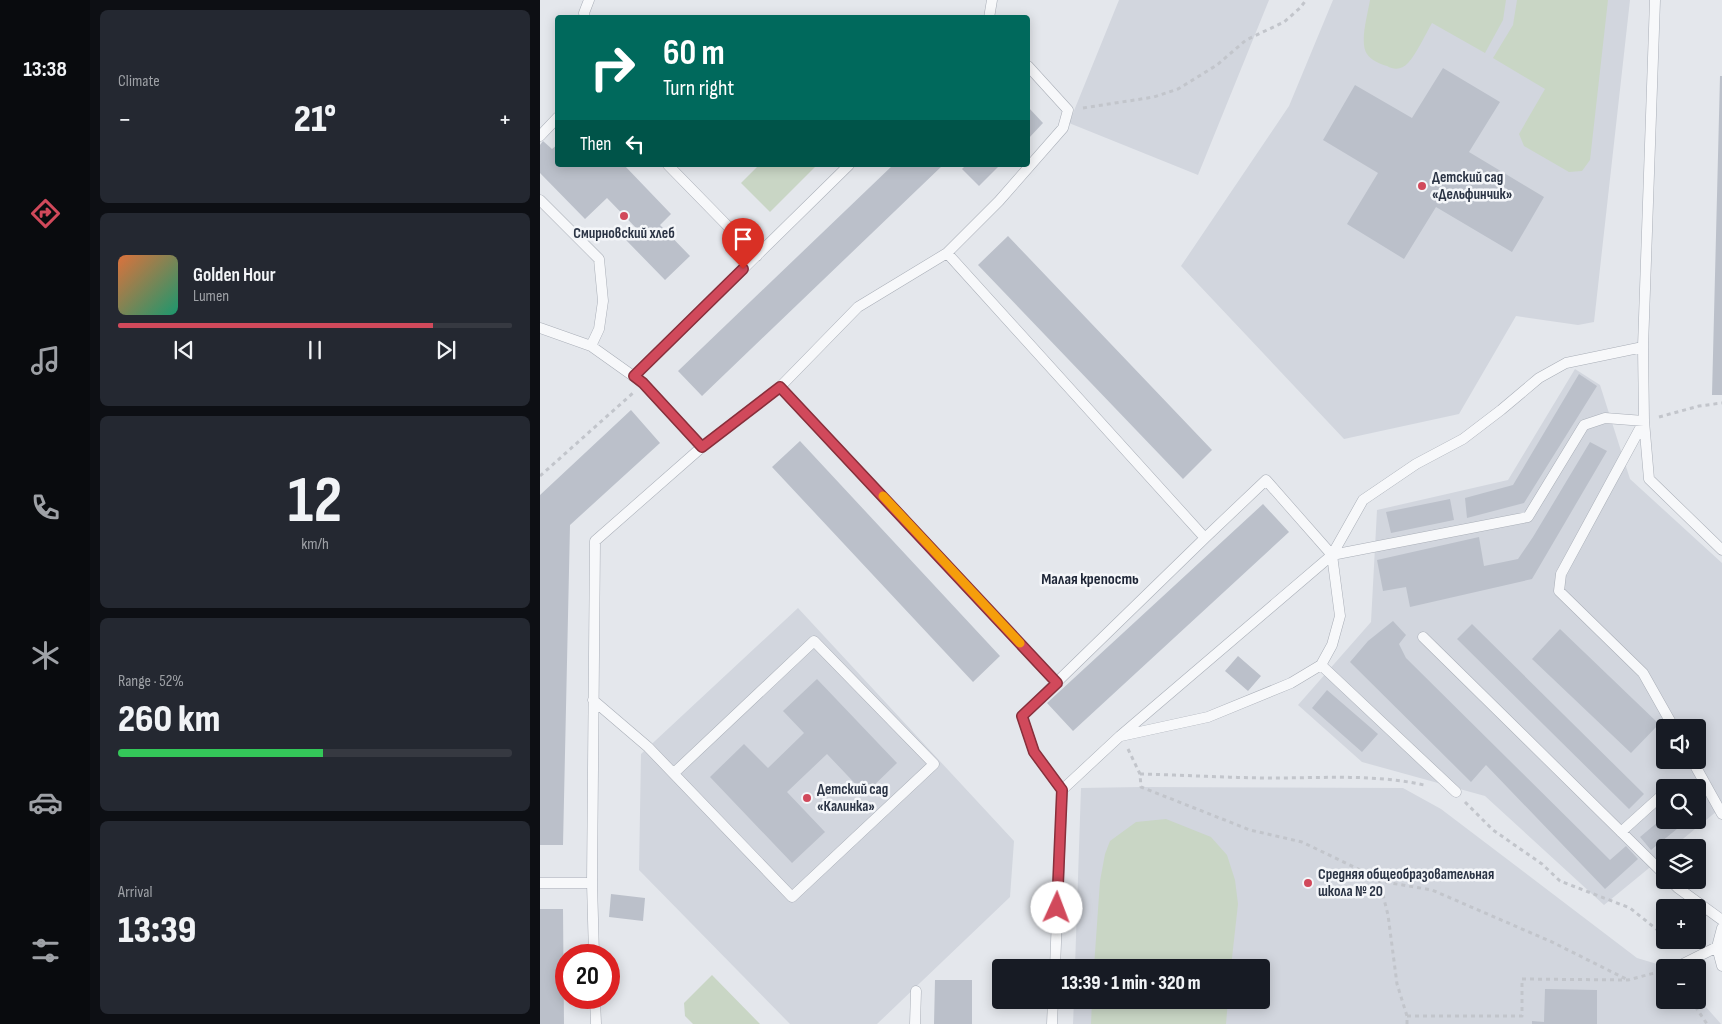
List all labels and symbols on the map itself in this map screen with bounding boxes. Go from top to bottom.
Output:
place label: Детский сад «Дельфинчик» [1432,168,1513,204]
marker: Детский сад «Дельфинчик» [1416,180,1428,192]
marker: Смирновский хлеб [618,210,630,222]
pin [722,218,764,269]
place label: Смирновский хлеб [573,224,675,243]
district label: Малая крепость [1041,570,1139,589]
place label: Детский сад «Калинка» [817,780,888,816]
marker: Детский сад «Калинка» [801,792,813,804]
place label: Средняя общеобразовательная школа № 20 [1318,865,1494,901]
marker: Средняя общеобразовательная школа № 20 [1302,877,1314,889]
position arrow [1030,881,1082,933]
speed limit sign: 20 [555,944,620,1009]

